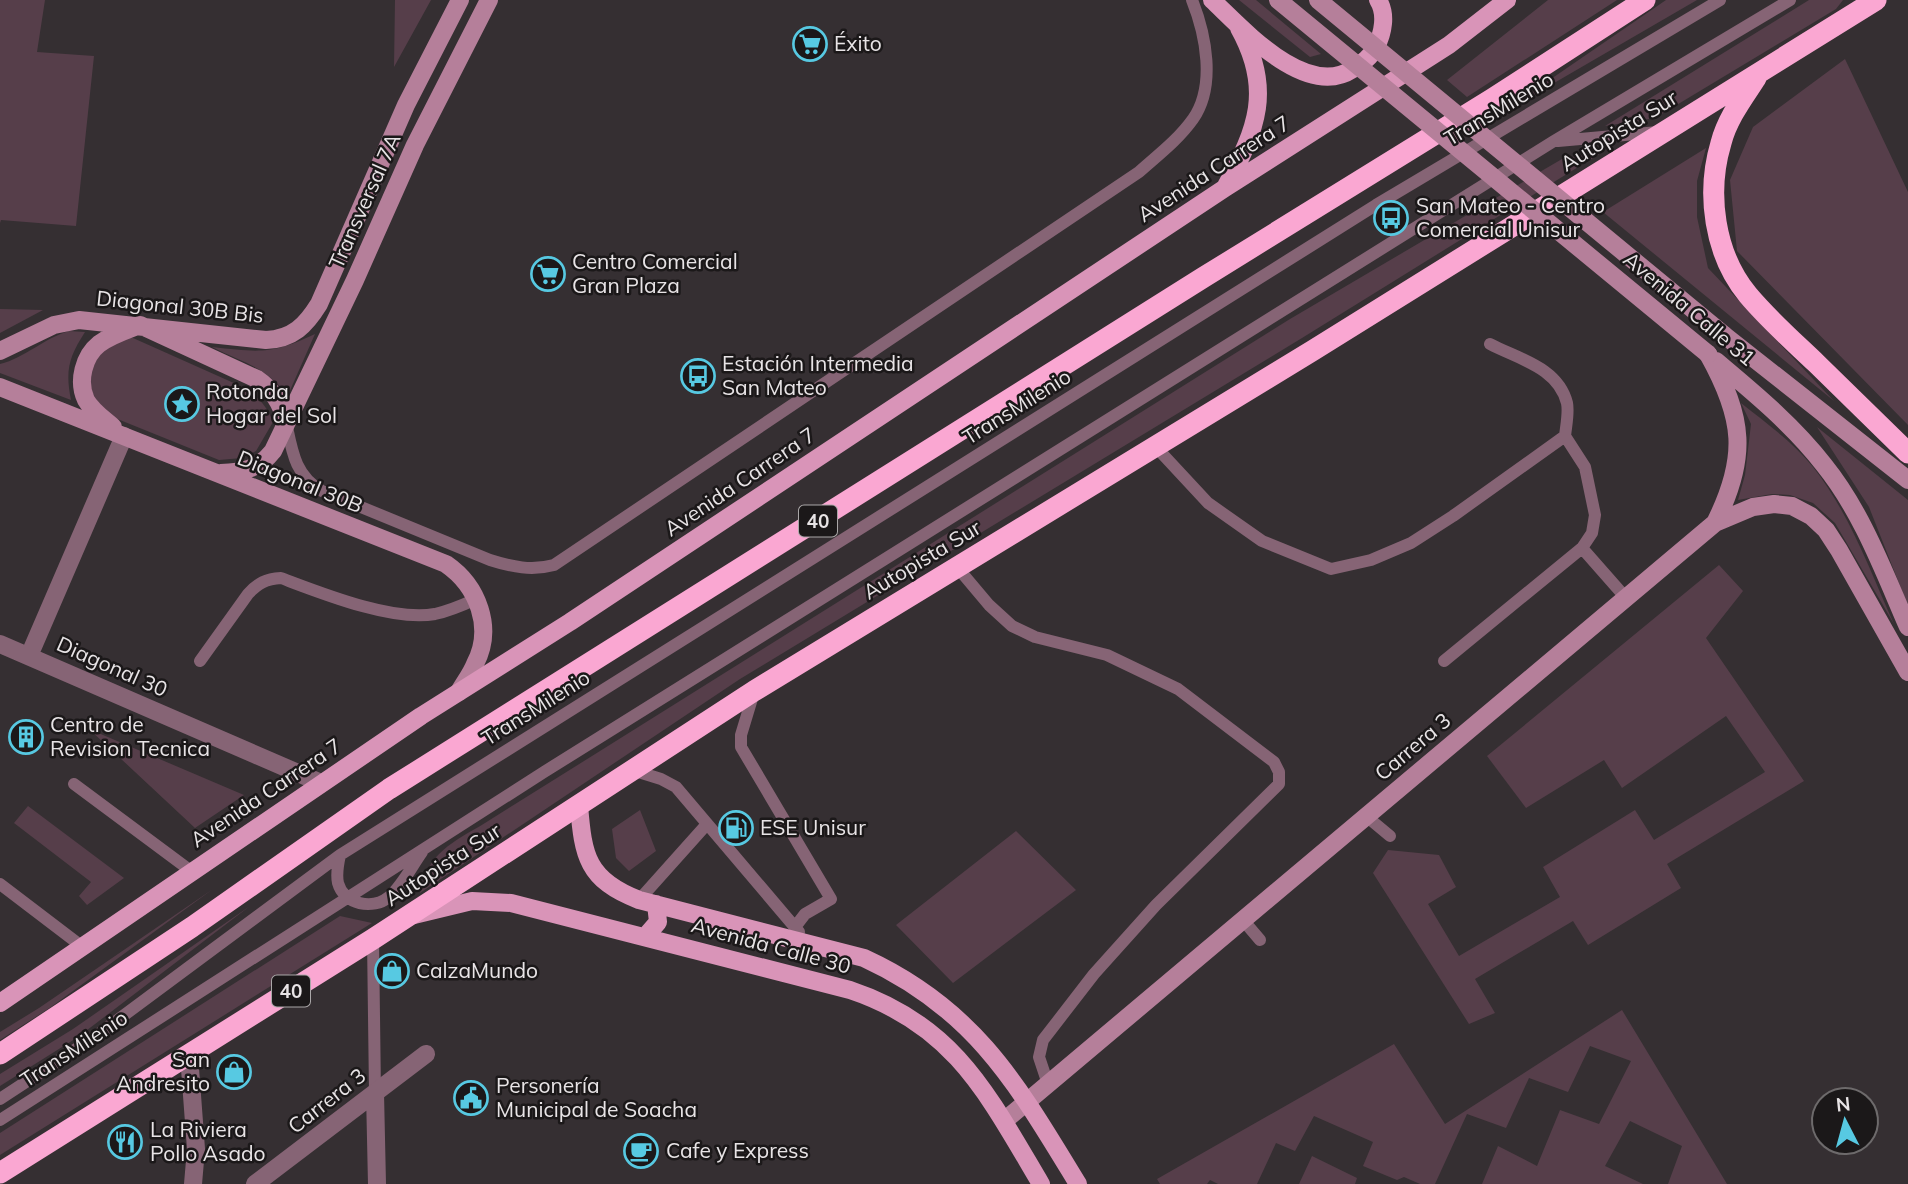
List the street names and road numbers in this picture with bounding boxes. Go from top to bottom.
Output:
street label: TransMilenio [1439,65,1558,151]
street label: Autopista Sur [1555,84,1682,176]
street label: Avenida Carrera 7 [1132,109,1295,227]
street label: Transversal 7A [323,128,406,272]
street label: Avenida Calle 31 [1618,246,1761,371]
street label: Diagonal 30B Bis [95,284,265,328]
street label: TransMilenio [958,363,1075,450]
street label: Avenida Carrera 7 [659,421,820,541]
street label: Diagonal 30B [234,444,367,518]
road number: 40 [799,506,837,536]
street label: Autopista Sur [858,514,985,605]
street label: Diagonal 30 [53,630,172,702]
street label: TransMilenio [477,664,594,751]
street label: Carrera 3 [1369,707,1456,786]
street label: Avenida Carrera 7 [185,732,346,852]
street label: Autopista Sur [380,817,506,911]
street label: Avenida Calle 30 [689,911,854,979]
road number: 40 [272,976,310,1007]
street label: TransMilenio [15,1004,132,1092]
street label: Carrera 3 [282,1062,370,1139]

